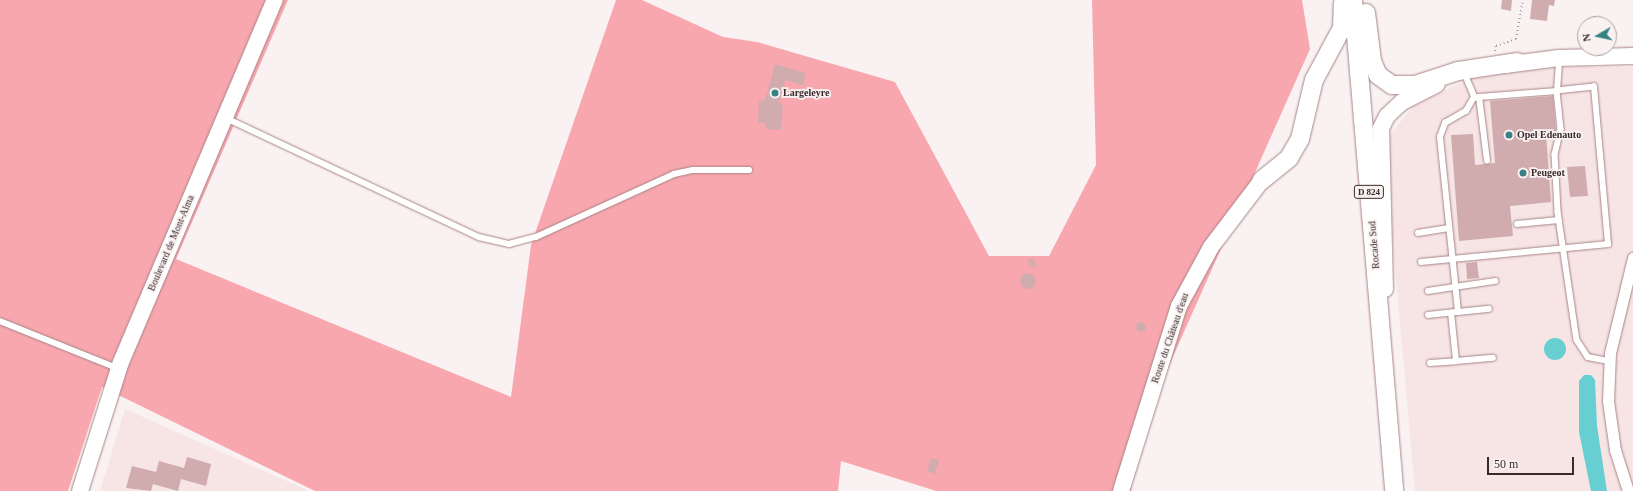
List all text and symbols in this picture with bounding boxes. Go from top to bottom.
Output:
north arrow [1577,16,1617,56]
text: N [1580,33,1593,43]
place label: Largeleyre [783,87,829,99]
marker: Largeleyre [770,88,780,98]
place label: Opel Edenauto [1517,129,1581,141]
marker: Opel Edenauto [1504,130,1514,140]
place label: Peugeot [1531,167,1565,179]
marker: Peugeot [1518,168,1528,178]
road number: D 824 [1353,185,1385,199]
street label: Boulevard de Mont-Alma [145,193,197,293]
street label: Rocade Sud [1366,221,1382,269]
street label: Route du Château d'eau [1149,291,1191,385]
scale bar [1489,449,1576,475]
text: 50 m [1494,457,1518,471]

